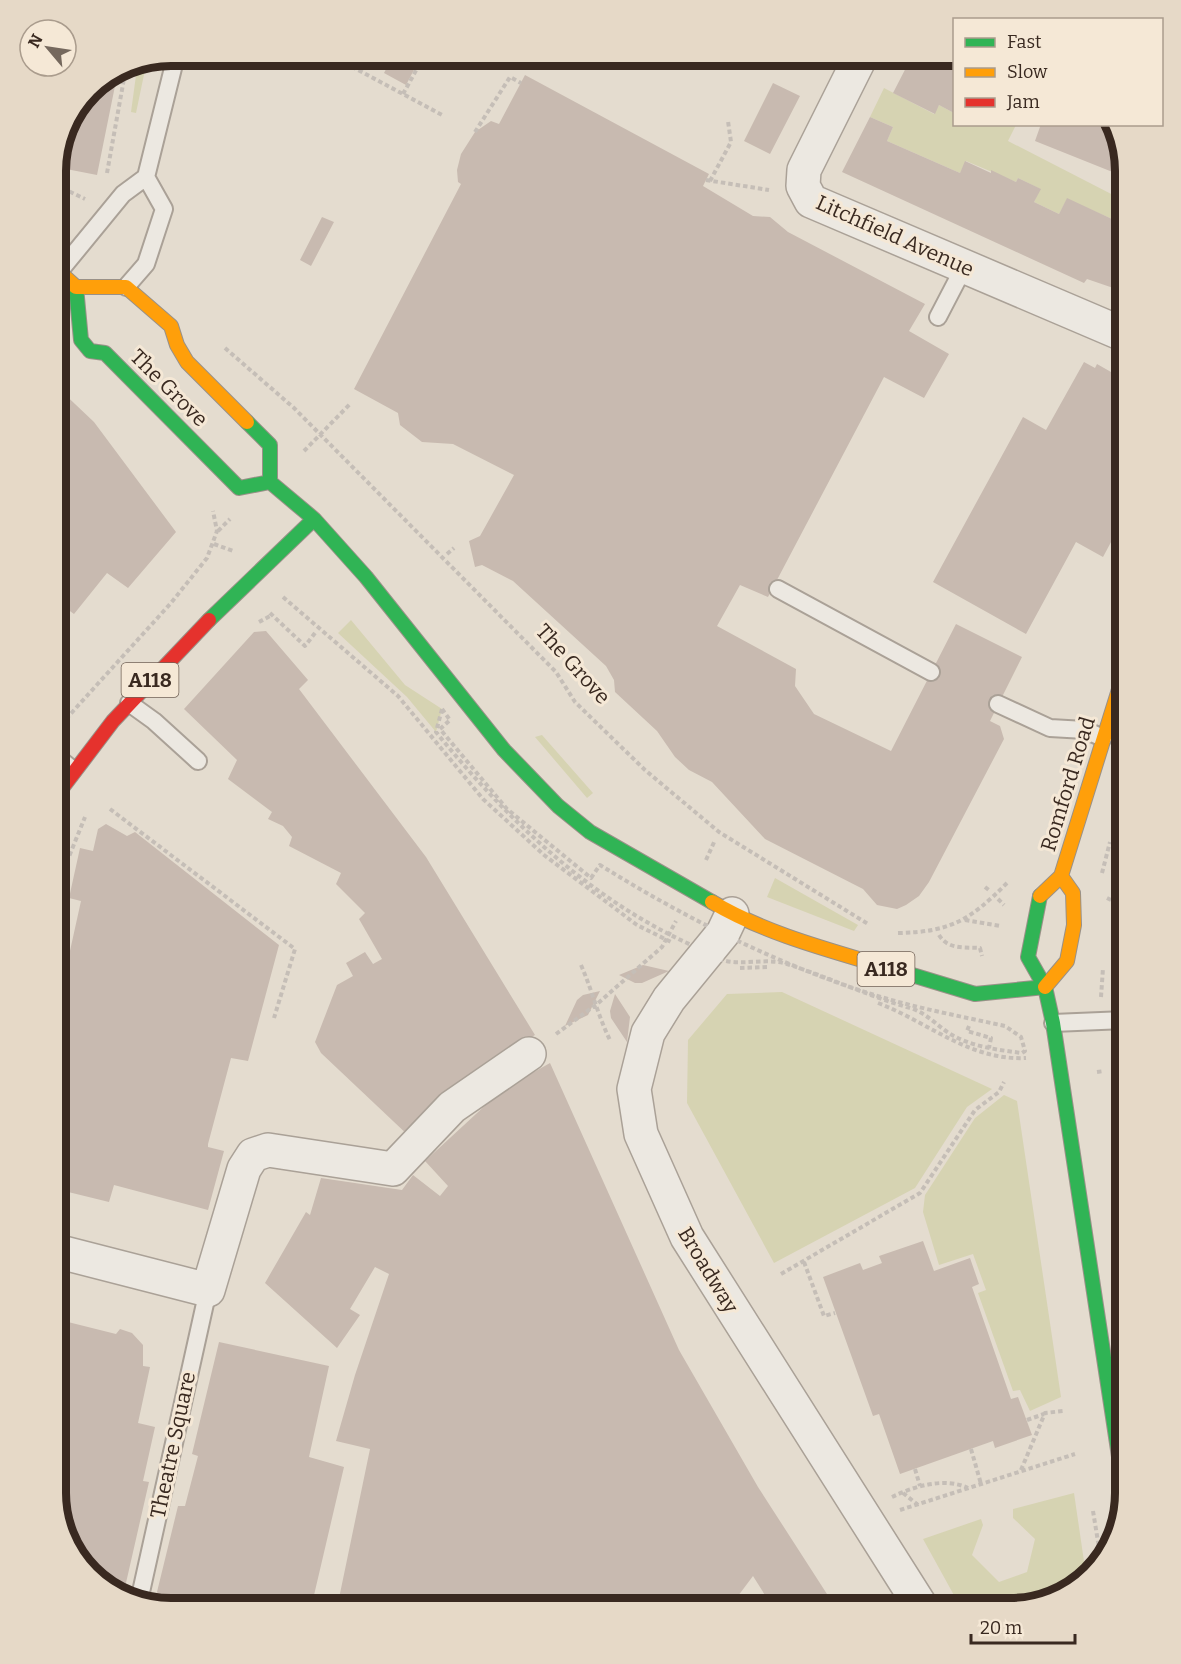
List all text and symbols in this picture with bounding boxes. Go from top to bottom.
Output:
north arrow [18,18,78,78]
legend [953,18,1163,126]
text: N [24,31,47,51]
text: Fast [1007,31,1042,53]
text: Slow [1007,61,1048,83]
text: Jam [1006,91,1040,113]
street label: Litchfield Avenue [812,190,978,282]
street label: The Grove [125,344,213,432]
street label: The Grove [530,619,616,709]
road number: A118 [122,663,178,697]
street label: Romford Road [1035,714,1101,854]
road number: A118 [858,952,914,986]
street label: Broadway [672,1222,744,1319]
street label: Theatre Square [145,1369,201,1521]
scale bar [971,1607,1074,1645]
text: 20 m [980,1617,1022,1639]

